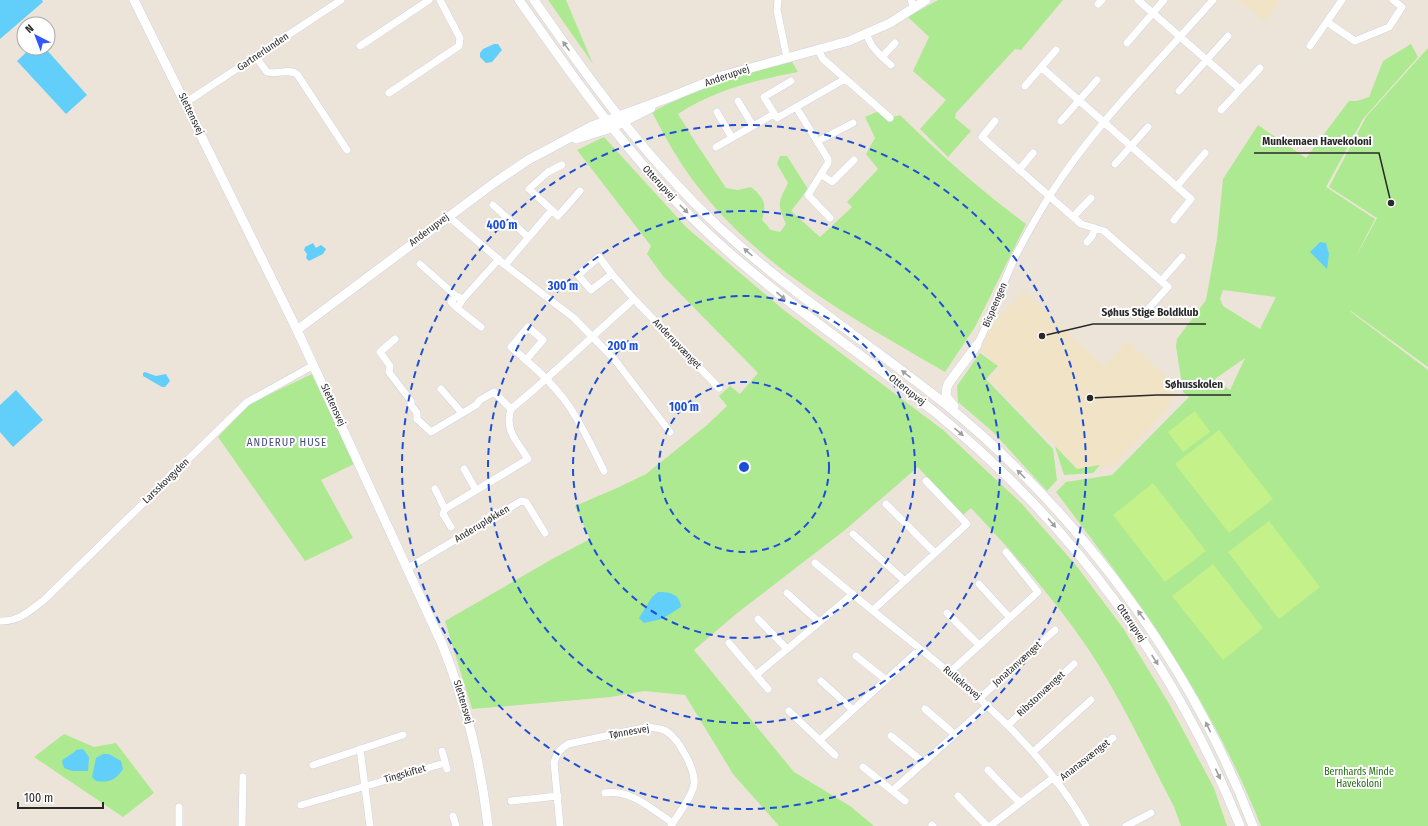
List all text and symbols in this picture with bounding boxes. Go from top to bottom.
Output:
north arrow [16,16,56,56]
text: N [23,22,36,36]
street label: Gartnerlunden [235,30,291,74]
one-way arrow [562,41,570,52]
street label: Anderupvej [703,63,751,89]
street label: Slettensvej [176,91,206,137]
callout: Munkemaen Havekoloni [1254,130,1379,153]
text: Munkemaen Havekoloni [1262,135,1372,148]
street label: Otterupvej [640,163,678,203]
one-way arrow [679,204,689,214]
street label: Anderupvej [407,211,451,249]
text: 400 m [487,218,517,232]
one-way arrow [742,248,753,257]
text: 300 m [547,279,578,293]
street label: Bispeengen [980,281,1010,329]
one-way arrow [776,292,787,300]
callout: Søhus Stige Boldklub [1093,301,1206,324]
text: Søhus Stige Boldklub [1102,306,1198,319]
street label: Anderupvænget [650,317,704,372]
text: 200 m [607,339,638,353]
one-way arrow [901,370,912,378]
street label: Otterupvej [886,372,928,408]
callout: Søhusskolen [1157,372,1231,395]
text: Søhusskolen [1165,378,1223,391]
street label: Slettensvej [318,382,348,428]
text: 100 m [669,400,699,414]
one-way arrow [954,428,964,437]
district label: ANDERUP HUSE [247,436,327,449]
street label: Larsskovgyden [140,456,192,506]
centre of rings [737,460,751,474]
one-way arrow [1016,469,1026,479]
street label: Anderupløkken [452,503,512,545]
one-way arrow [1047,518,1056,528]
street label: Otterupvej [1114,602,1148,644]
one-way arrow [1137,610,1145,621]
street label: Jonatanvænget [990,638,1044,689]
one-way arrow [1151,655,1159,665]
street label: Rullekrovej [941,664,983,702]
street label: Ribstonvænget [1015,668,1068,719]
street label: Slettensvej [451,679,475,725]
one-way arrow [1205,721,1211,732]
street label: Tønnesvej [608,723,650,741]
street label: Ananasvænget [1058,736,1113,783]
street label: Tingskiftet [383,762,428,786]
park label: Bernhards Minde Havekoloni [1324,766,1394,790]
one-way arrow [1215,768,1221,780]
scale bar [18,784,103,810]
text: 100 m [24,791,53,805]

